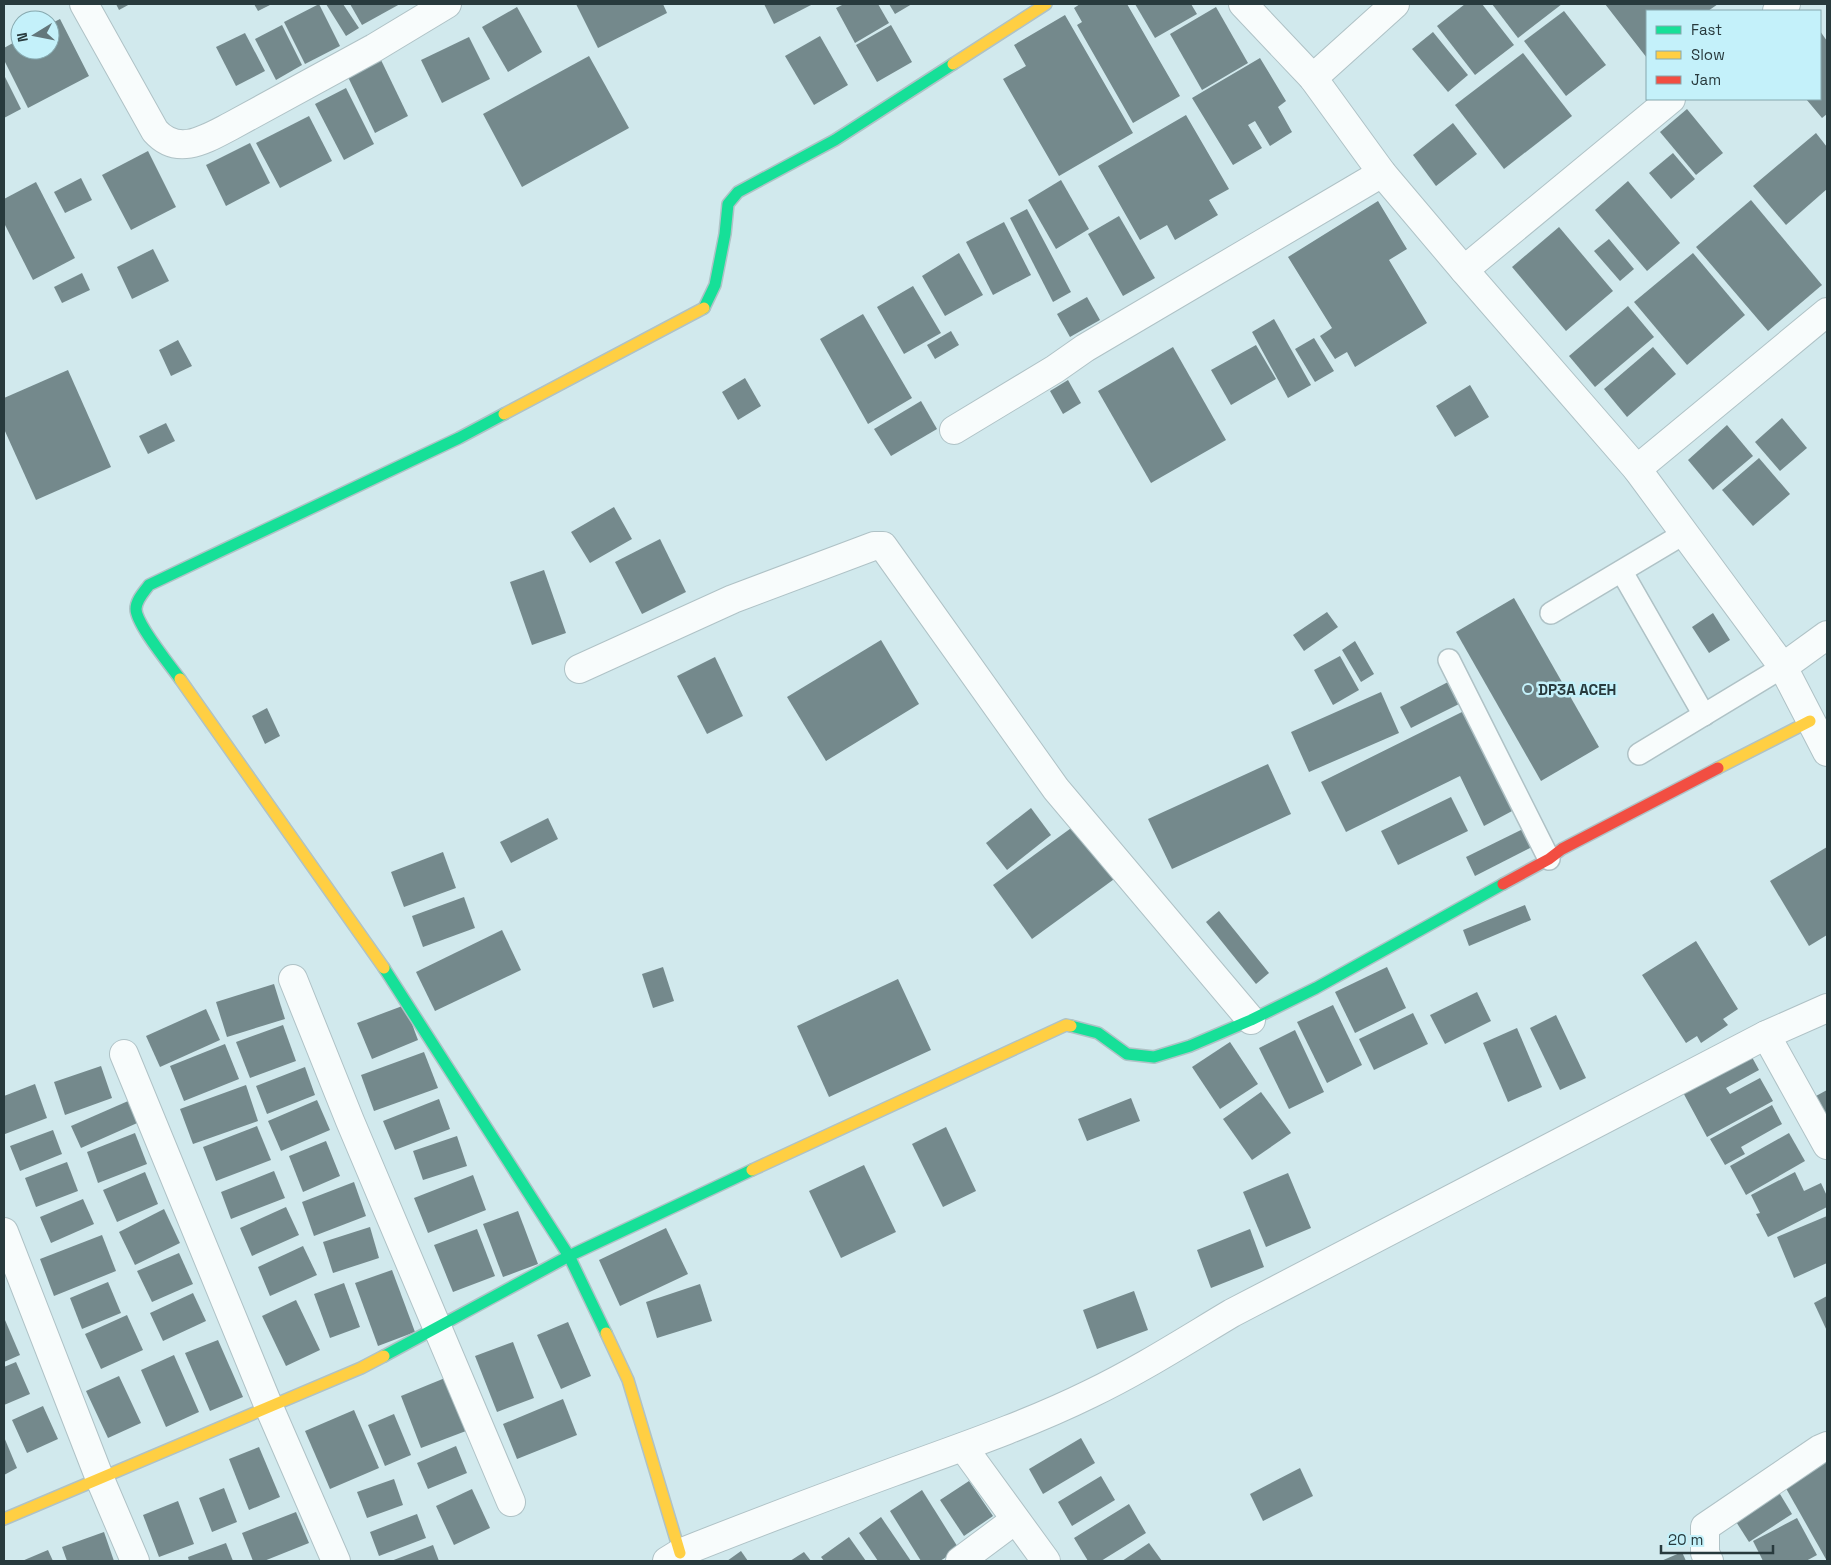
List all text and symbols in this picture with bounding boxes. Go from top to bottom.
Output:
north arrow [10,10,60,60]
legend [1646,10,1821,100]
text: Fast [1691,20,1722,39]
text: N [13,31,32,43]
text: Slow [1691,45,1725,64]
text: Jam [1691,70,1721,89]
place label: DP3A ACEH [1538,680,1616,699]
marker: DP3A ACEH [1522,683,1534,695]
scale bar [1661,1522,1774,1554]
text: 20 m [1668,1530,1703,1549]

